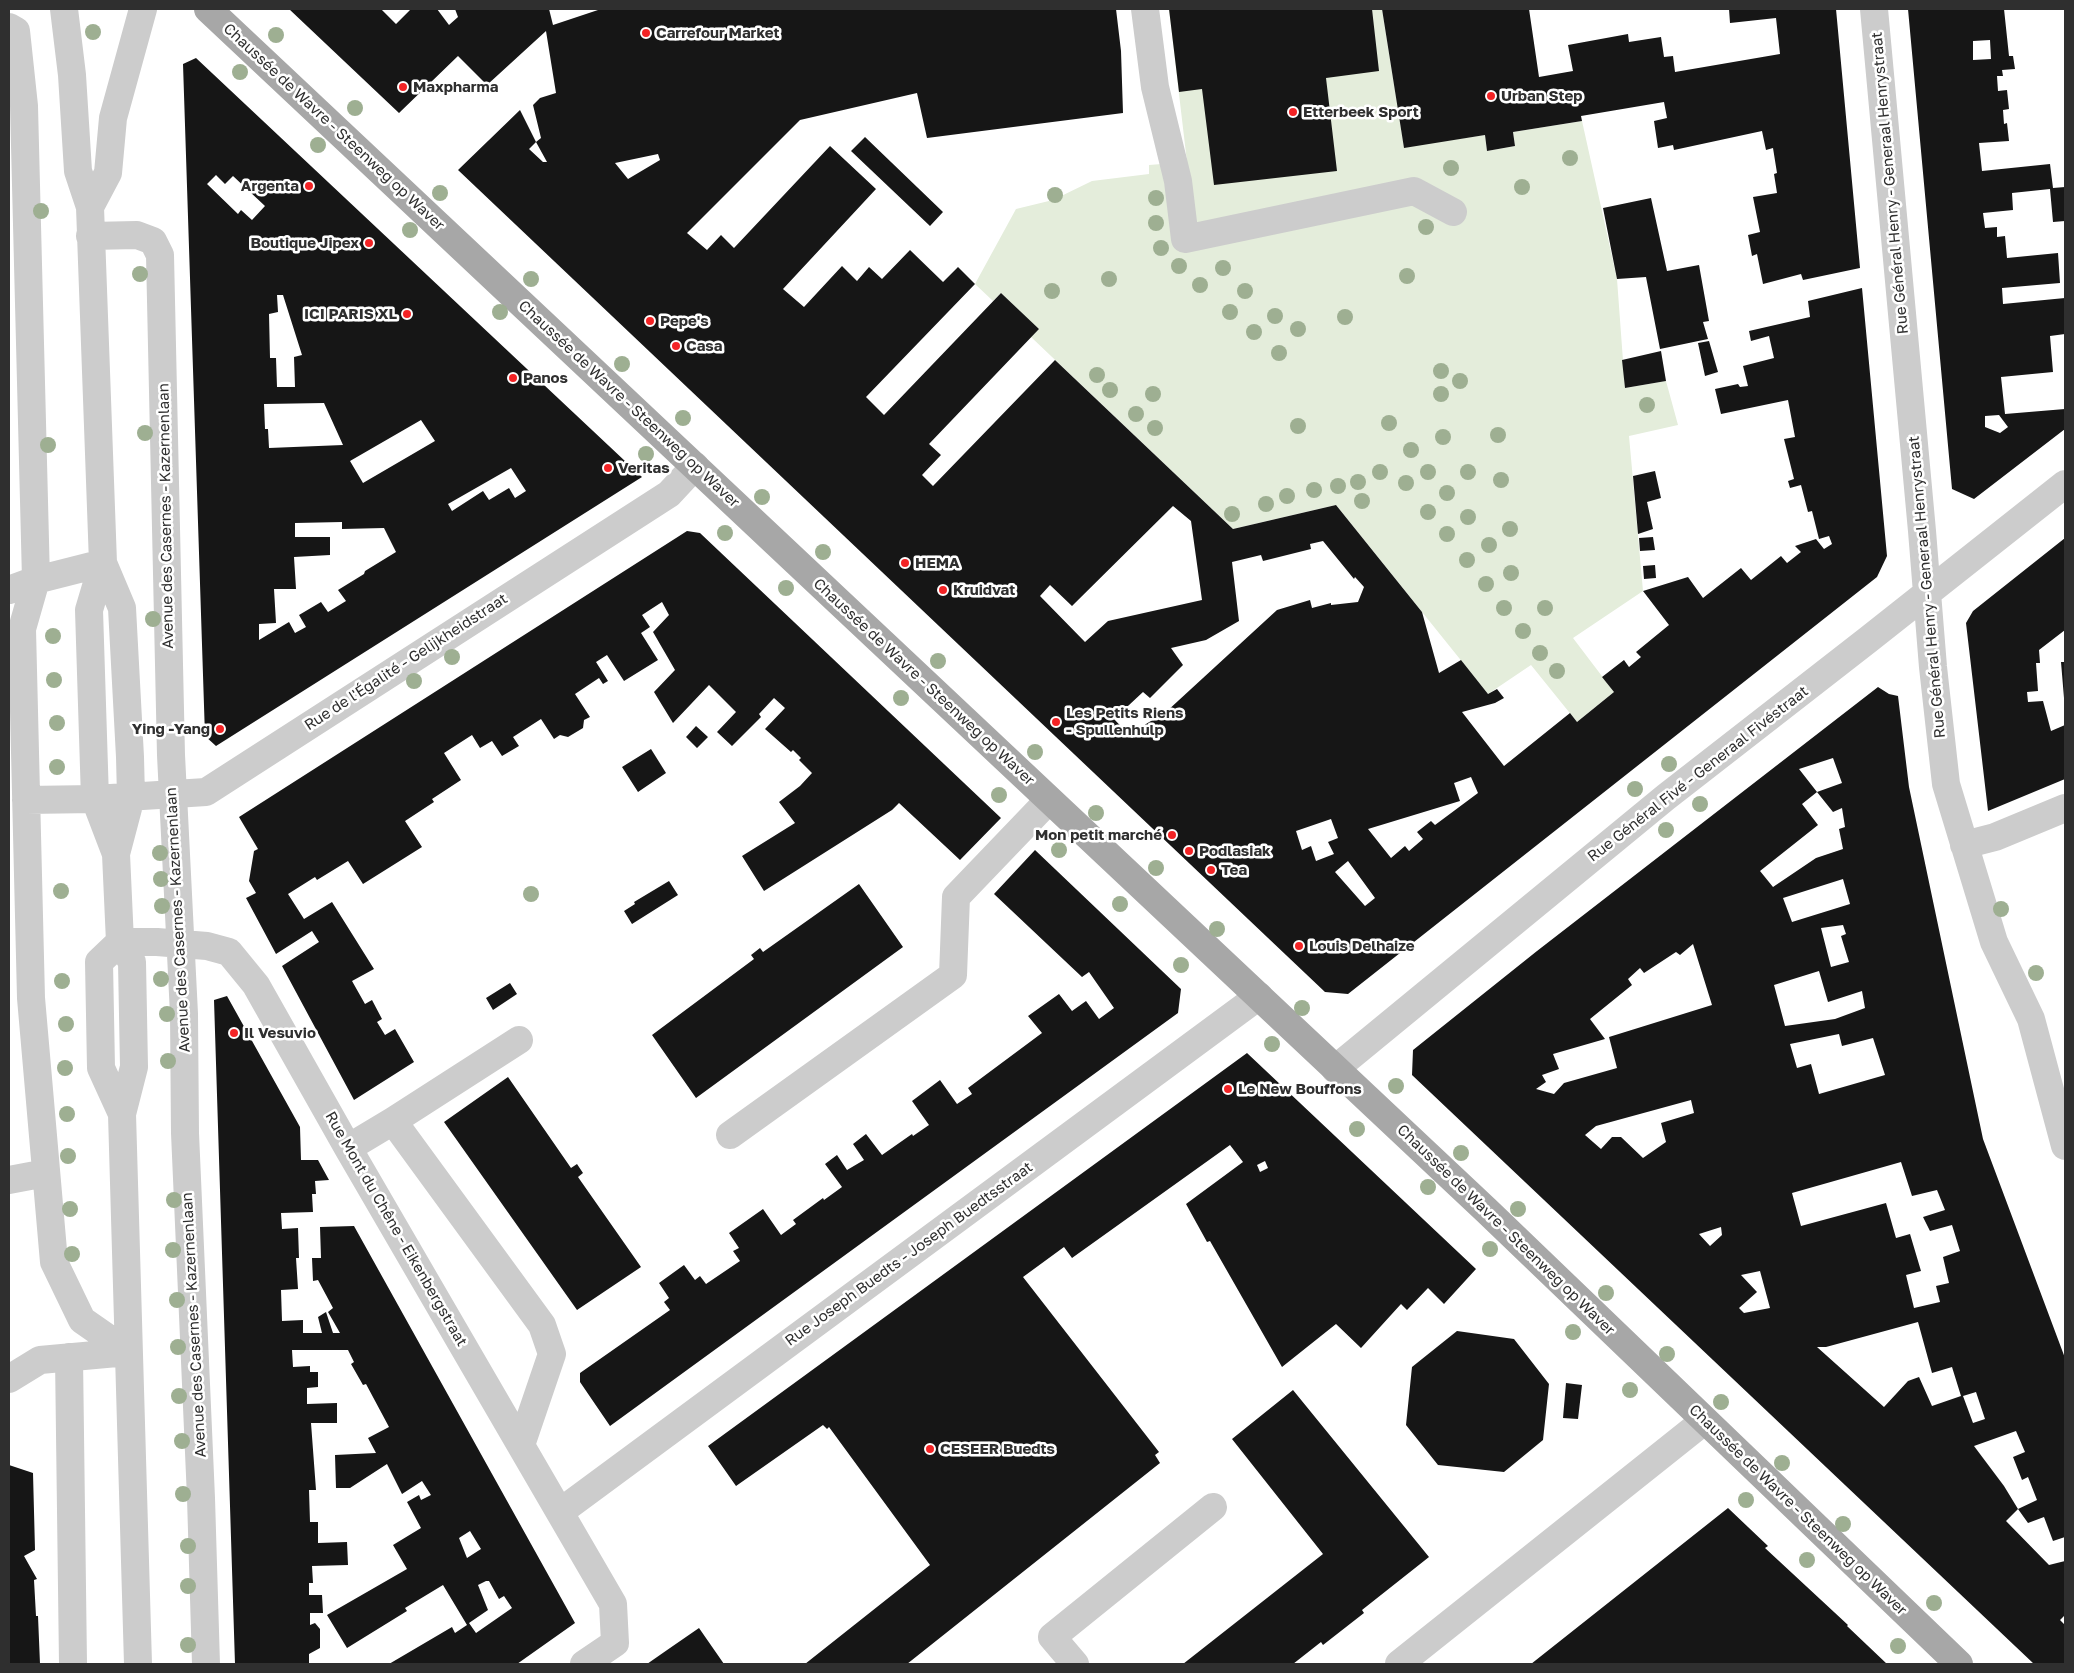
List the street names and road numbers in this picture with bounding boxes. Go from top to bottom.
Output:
street label: Chaussée de Wavre - Steenweg op Waver [220,20,448,234]
street label: Rue Général Henry - Generaal Henrystraat [1868,31,1912,335]
street label: Chaussée de Wavre - Steenweg op Waver [515,297,743,511]
street label: Avenue des Casernes - Kazernenlaan [155,383,177,649]
street label: Rue Général Henry - Generaal Henrystraat [1905,435,1949,739]
street label: Chaussée de Wavre - Steenweg op Waver [810,575,1038,789]
street label: Rue de l'Égalité - Gelijkheidstraat [301,590,511,734]
street label: Rue Général Fivé - Generaal Fivéstraat [1584,682,1812,866]
street label: Avenue des Casernes - Kazernenlaan [162,787,194,1053]
street label: Rue Mont du Chêne - Eikenbergstraat [321,1108,471,1350]
street label: Chaussée de Wavre - Steenweg op Waver [1393,1121,1619,1339]
street label: Rue Joseph Buedts - Joseph Buedtsstraat [782,1158,1036,1350]
street label: Avenue des Casernes - Kazernenlaan [178,1192,210,1458]
street label: Chaussée de Wavre - Steenweg op Waver [1685,1401,1911,1619]

